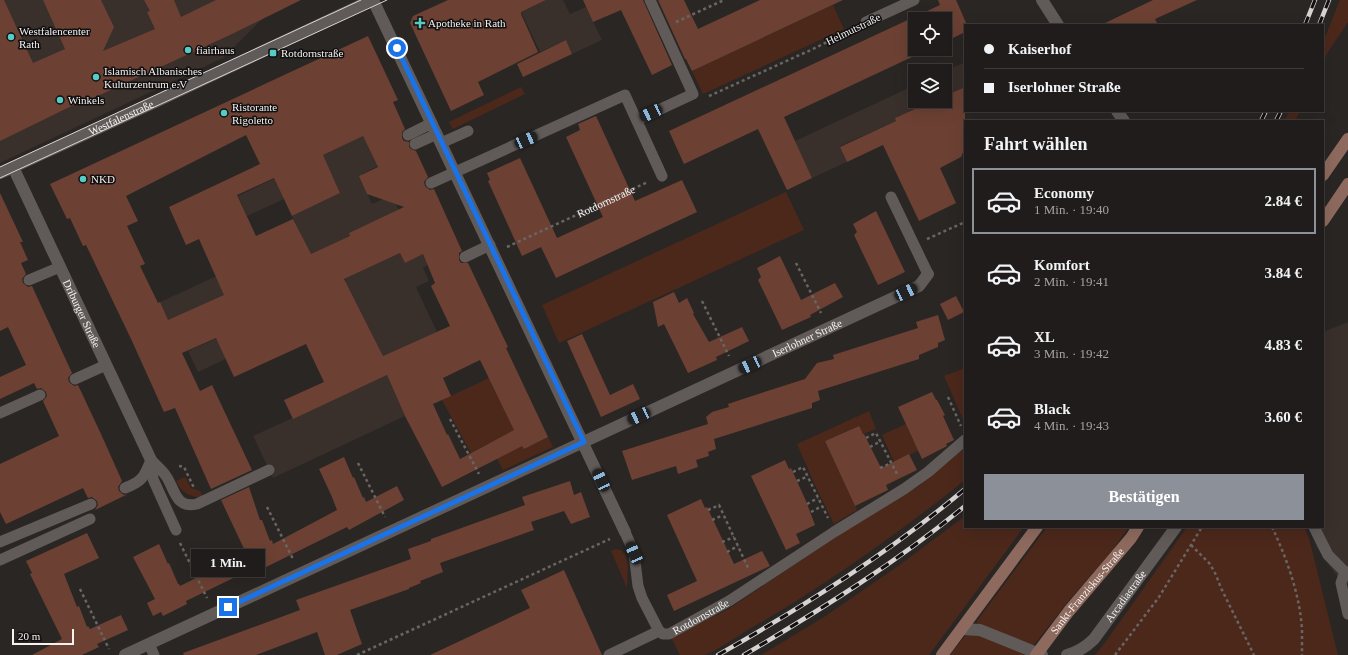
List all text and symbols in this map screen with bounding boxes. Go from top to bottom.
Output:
street label: Helmutstraße [824,11,882,47]
map controls [908,12,952,108]
button: locate [908,12,952,56]
place label: Apotheke in Rath [428,17,506,29]
marker: Apotheke in Rath [415,18,425,28]
place label: Westfalencenter Rath [19,25,90,50]
marker: Westfalencenter Rath [6,32,16,42]
route start [388,39,406,57]
text: Kaiserhof [1008,41,1071,57]
place label: fiairhaus [196,44,234,56]
marker: fiairhaus [183,45,193,55]
place label: Rotdornstraße [281,47,343,59]
marker: Rotdornstraße [268,48,278,58]
button: layers [908,64,952,108]
place label: Islamisch Albanisches Kulturzentrum e.V [104,65,202,90]
marker: Islamisch Albanisches Kulturzentrum e.V [91,72,101,82]
text: Iserlohner Straße [1008,79,1121,95]
place label: Winkels [68,94,104,106]
marker: Winkels [55,95,65,105]
street label: Westfalenstraße [87,98,155,138]
place label: Ristorante Rigoletto [232,101,277,126]
car [638,102,664,124]
marker: Ristorante Rigoletto [219,108,229,118]
car [513,130,539,150]
text: Fahrt wählen [984,134,1088,154]
place label: NKD [91,173,115,185]
marker: NKD [78,174,88,184]
street label: Rotdornstraße [575,183,637,220]
icon: car [986,183,1022,219]
text: Economy [1034,185,1094,201]
text: 2.84 € [1265,193,1302,209]
text: 1 Min. · 19:40 [1034,202,1109,217]
icon: car [986,255,1022,291]
text: Komfort [1034,257,1090,273]
text: 3.84 € [1265,265,1302,281]
text: 2 Min. · 19:41 [1034,274,1109,289]
street label: Driburger Straße [61,277,103,350]
car [893,281,919,303]
street label: Iserlohner Straße [770,317,844,359]
icon: car [986,327,1022,363]
text: XL [1034,329,1055,345]
text: 4.83 € [1265,337,1302,353]
text: 3 Min. · 19:42 [1034,346,1109,361]
car [737,354,763,376]
icon: car [986,399,1022,435]
text: Black [1034,401,1071,417]
car [626,405,652,427]
text: 3.60 € [1265,409,1302,425]
text: 4 Min. · 19:43 [1034,418,1109,433]
car [590,467,612,493]
button: Bestätigen [984,474,1304,520]
car [624,540,644,566]
street label: Sankt-Franziskus-Straße [1048,545,1126,636]
callout: 1 Min. [191,549,265,577]
text: 1 Min. [210,555,246,570]
street label: Arcadiastraße [1103,568,1148,624]
street label: Rotdornstraße [670,596,731,637]
route end [219,598,237,616]
scale bar [12,627,74,646]
text: 20 m [18,630,40,642]

